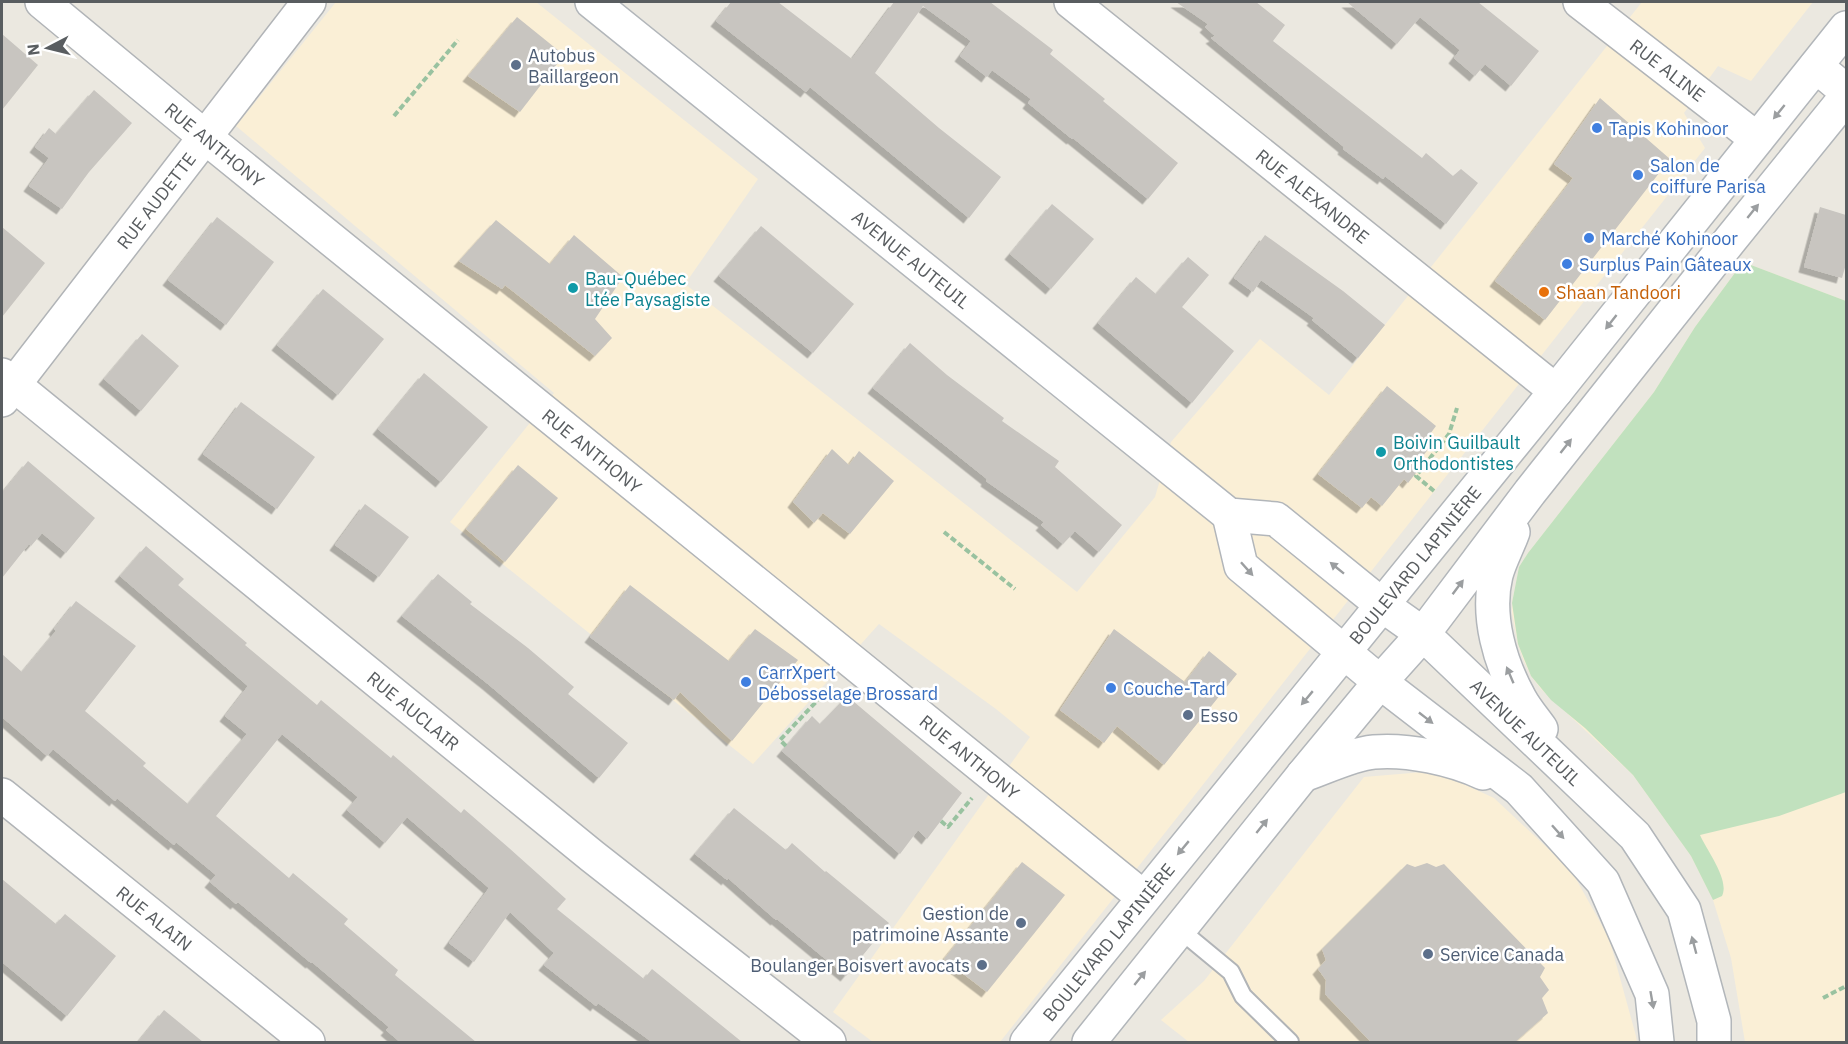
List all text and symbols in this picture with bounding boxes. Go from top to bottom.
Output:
north arrow [18,18,78,78]
street label: RUE ALINE [1625,34,1710,106]
text: N [22,43,44,57]
place label: Autobus Baillargeon [528,44,619,88]
marker: Autobus Baillargeon [509,58,523,72]
street label: RUE ANTHONY [160,97,269,192]
one-way arrow [1774,104,1786,119]
place label: Tapis Kohinoor [1609,117,1729,140]
marker: Tapis Kohinoor [1590,121,1604,135]
street label: RUE ALEXANDRE [1251,144,1374,248]
street label: RUE AUDETTE [111,148,200,253]
place label: Salon de coiffure Parisa [1650,154,1766,198]
marker: Salon de coiffure Parisa [1631,168,1645,182]
one-way arrow [1746,204,1759,219]
street label: AVENUE AUTEUIL [848,205,975,314]
place label: Marché Kohinoor [1601,227,1738,250]
marker: Marché Kohinoor [1582,231,1596,245]
place label: Surplus Pain Gâteaux [1579,253,1751,276]
marker: Surplus Pain Gâteaux [1560,257,1574,271]
place label: Bau-Québec Ltée Paysagiste [585,267,711,311]
marker: Bau-Québec Ltée Paysagiste [566,281,580,295]
place label: Shaan Tandoori [1556,281,1681,304]
marker: Shaan Tandoori [1537,285,1551,299]
one-way arrow [1605,315,1618,330]
street label: RUE ANTHONY [538,403,647,498]
place label: Boivin Guilbault Orthodontistes [1393,431,1521,475]
one-way arrow [1560,438,1573,454]
marker: Boivin Guilbault Orthodontistes [1374,445,1388,459]
street label: BOULEVARD LAPINIÈRE [1344,481,1486,649]
one-way arrow [1240,562,1254,577]
one-way arrow [1329,562,1344,574]
one-way arrow [1451,579,1464,595]
place label: CarrXpert Débosselage Brossard [758,661,938,705]
street label: RUE AUCLAIR [363,666,464,755]
one-way arrow [1505,666,1515,684]
street label: AVENUE AUTEUIL [1466,674,1586,790]
marker: CarrXpert Débosselage Brossard [739,675,753,689]
place label: Couche-Tard [1123,677,1226,700]
marker: Couche-Tard [1104,681,1118,695]
one-way arrow [1301,690,1314,705]
place label: Esso [1200,704,1238,727]
marker: Esso [1181,708,1195,722]
street label: RUE ANTHONY [915,709,1025,804]
one-way arrow [1418,711,1434,724]
one-way arrow [1256,818,1269,834]
one-way arrow [1551,825,1565,840]
one-way arrow [1177,840,1190,856]
street label: BOULEVARD LAPINIÈRE [1037,858,1179,1026]
street label: RUE ALAIN [112,881,197,956]
place label: Gestion de patrimoine Assante [852,902,1009,946]
marker: Gestion de patrimoine Assante [1014,916,1028,930]
one-way arrow [1688,936,1698,954]
place label: Service Canada [1440,943,1565,966]
marker: Service Canada [1421,947,1435,961]
place label: Boulanger Boisvert avocats [750,954,970,977]
marker: Boulanger Boisvert avocats [975,958,989,972]
one-way arrow [1134,970,1147,986]
one-way arrow [1648,990,1657,1009]

